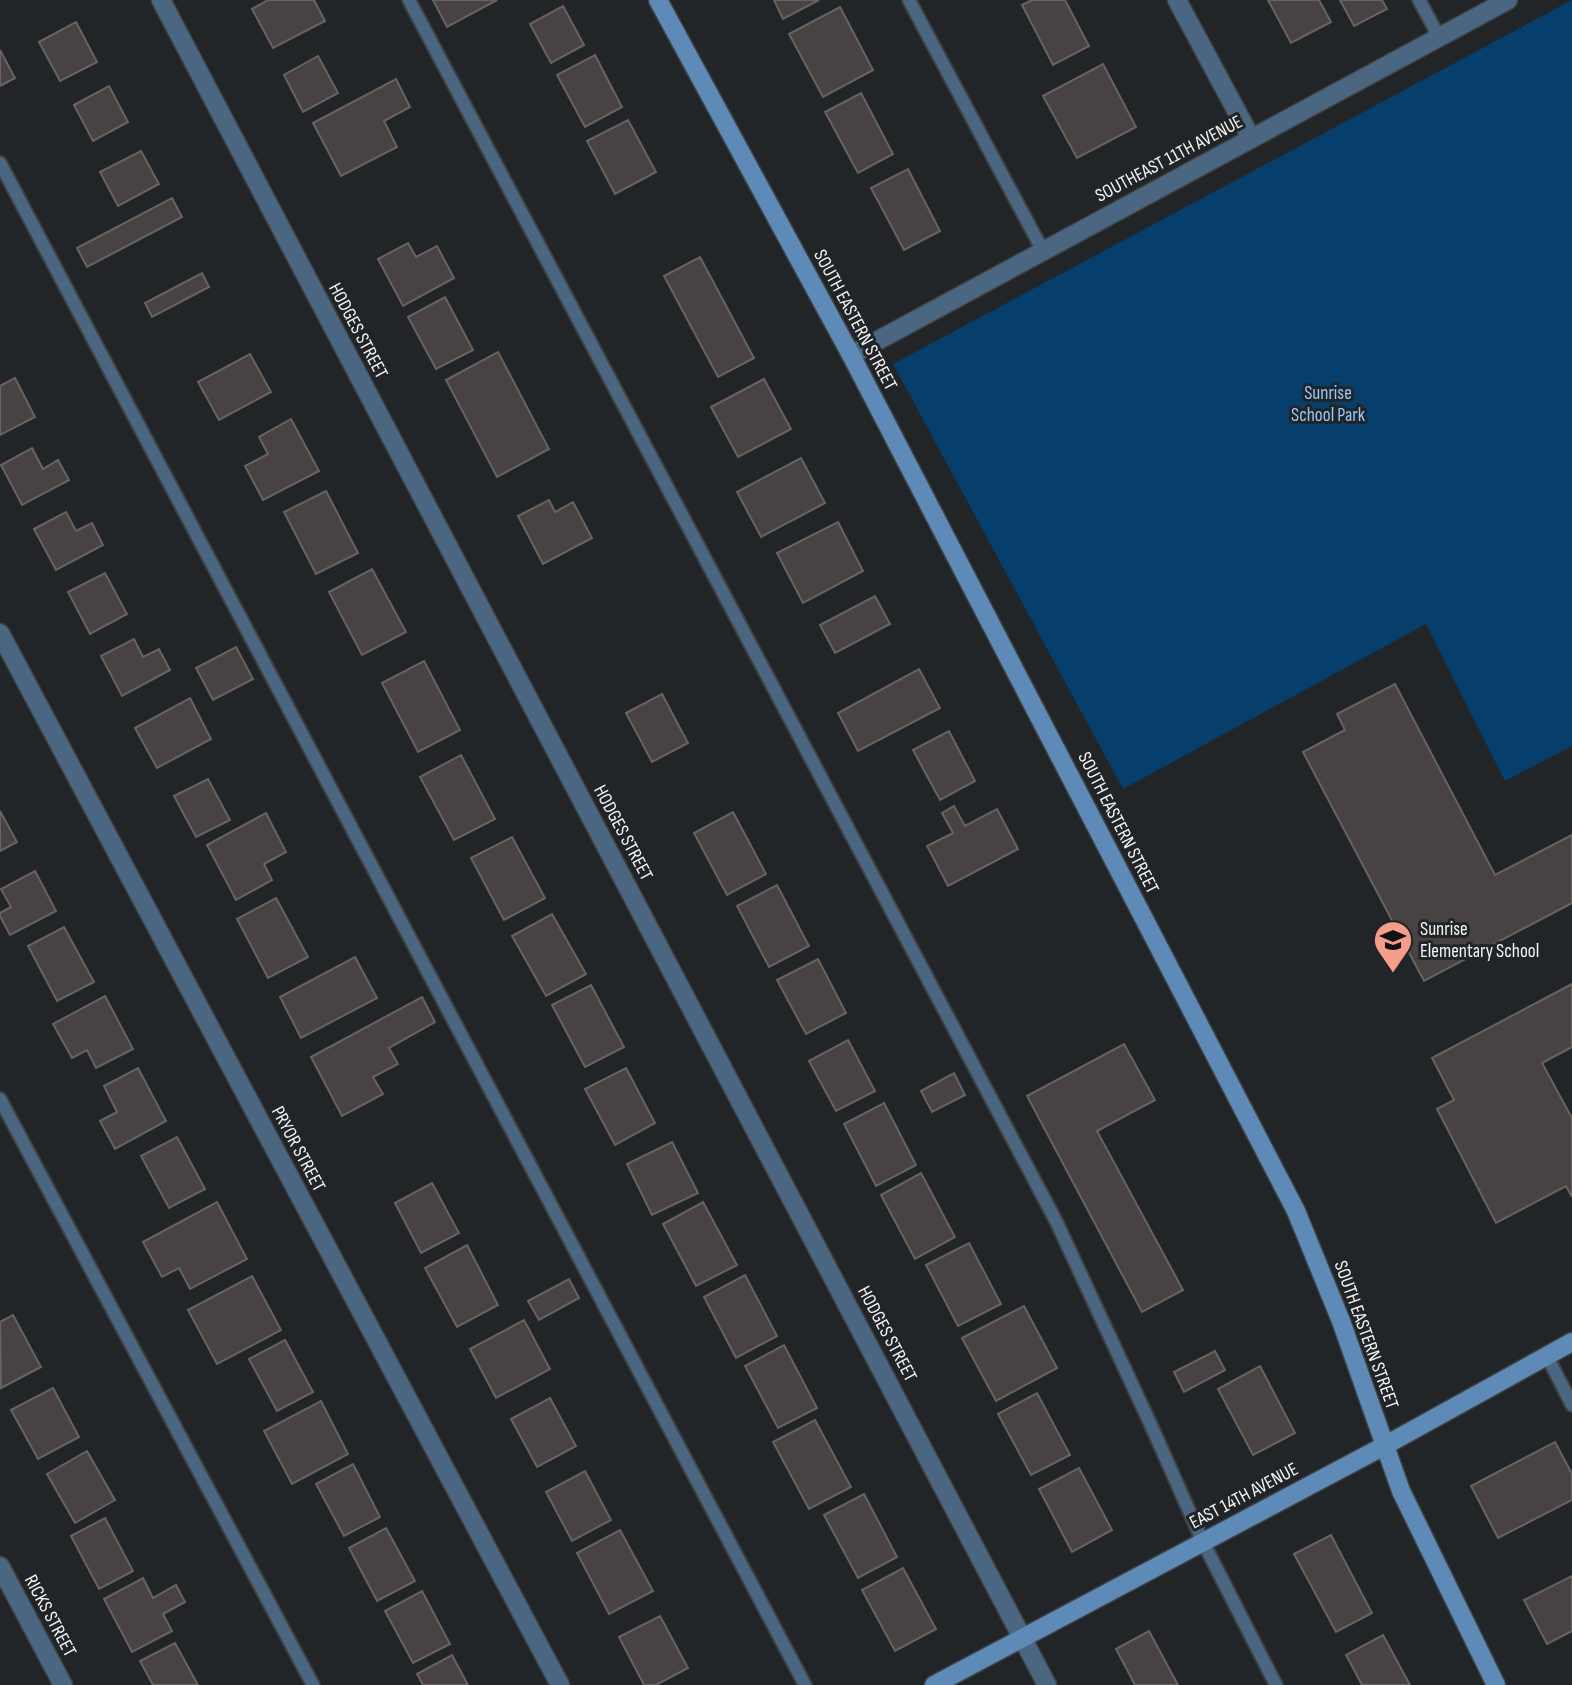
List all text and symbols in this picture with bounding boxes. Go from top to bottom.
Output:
street label: SOUTHEAST 11TH AVENUE [1091,111,1247,207]
street label: SOUTH EASTERN STREET [808,246,902,395]
street label: HODGES STREET [323,279,393,383]
park label: Sunrise School Park [1291,382,1366,427]
street label: SOUTH EASTERN STREET [1072,748,1164,898]
street label: HODGES STREET [588,781,658,885]
place label: Sunrise Elementary School [1420,918,1539,963]
school or university icon: Sunrise Elementary School [1372,919,1414,974]
street label: PRYOR STREET [266,1102,330,1196]
street label: SOUTH EASTERN STREET [1329,1258,1404,1412]
street label: HODGES STREET [852,1282,922,1386]
street label: EAST 14TH AVENUE [1186,1458,1302,1534]
street label: RICKS STREET [19,1571,81,1661]

